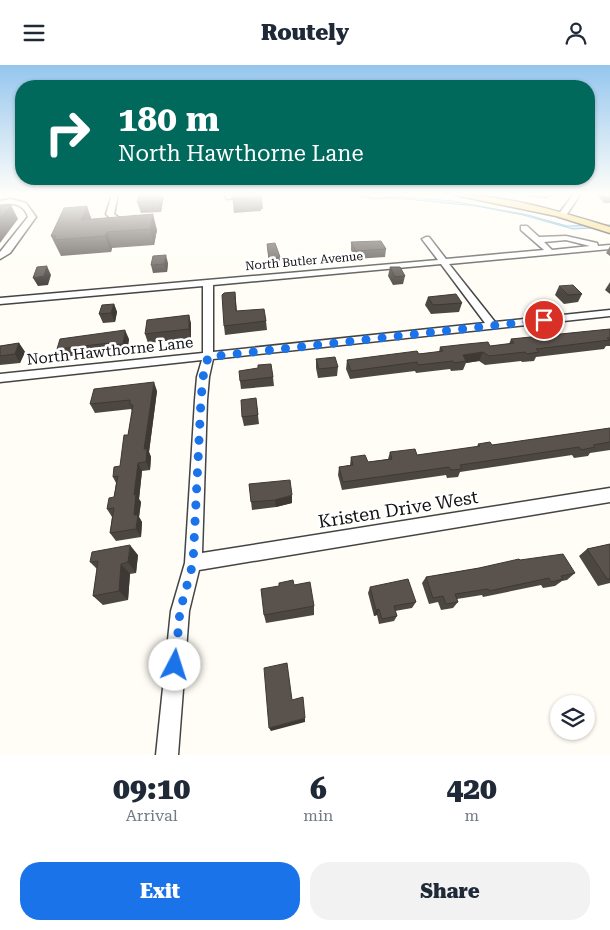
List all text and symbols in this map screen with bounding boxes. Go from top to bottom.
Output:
icon: menu [20,19,48,47]
icon: person [562,19,590,47]
text: Routely [261,20,349,45]
text: 180 m [118,99,219,140]
icon: right [35,100,100,165]
text: North Hawthorne Lane [118,141,364,166]
street label: North Butler Avenue [244,249,364,273]
pin [523,299,565,341]
icon: arrive [530,306,558,334]
street label: North Hawthorne Lane [26,333,194,369]
street label: Kristen Drive West [317,486,480,532]
position arrow [148,638,200,690]
map controls [550,695,595,740]
button: layers [550,695,595,740]
text: 09:10 [113,771,190,806]
text: 6 [310,771,327,806]
text: 420 [446,771,497,806]
text: Arrival [126,806,178,825]
text: min [303,806,333,825]
text: m [464,806,479,825]
button: Exit [20,862,300,920]
button: Share [310,862,590,920]

